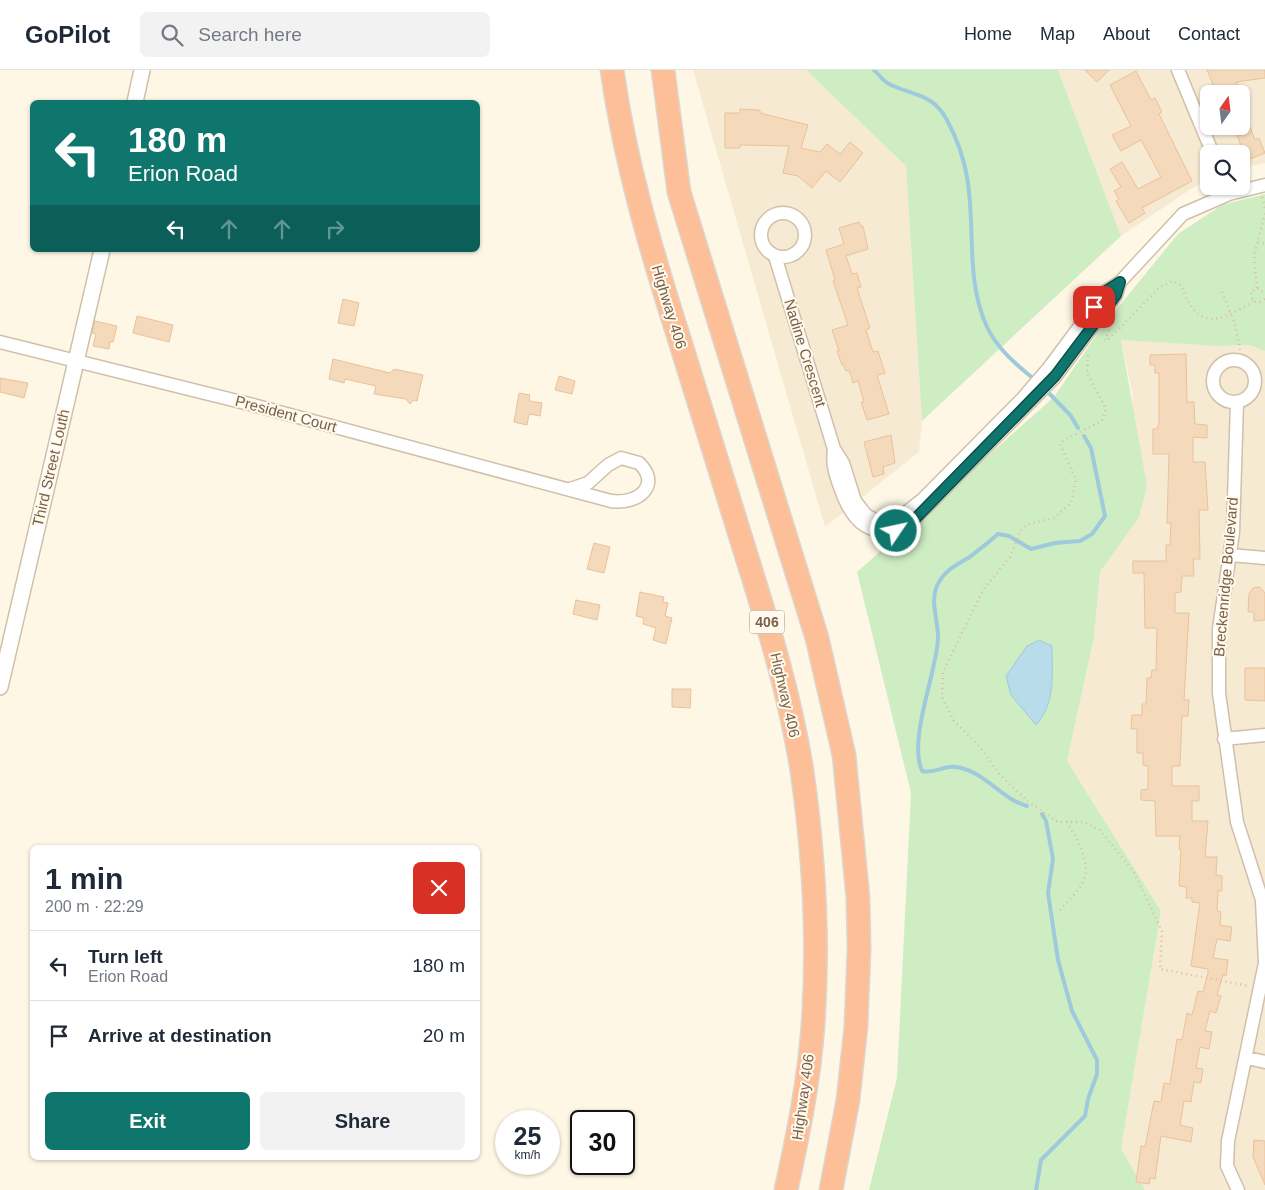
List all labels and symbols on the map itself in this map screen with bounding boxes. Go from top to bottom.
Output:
north arrow [1200,85,1250,135]
street label: Highway 406 [649,263,690,351]
pin [1073,286,1115,328]
street label: Nadine Crescent [781,297,830,410]
street label: President Court [234,392,339,435]
street label: Third Street Louth [29,407,72,528]
street label: Breckenridge Boulevard [1210,496,1241,657]
position arrow [869,504,921,556]
road number: 406 [750,610,784,634]
street label: Highway 406 [767,651,804,739]
street label: Highway 406 [788,1053,817,1141]
speed limit sign: 30 [570,1110,635,1175]

